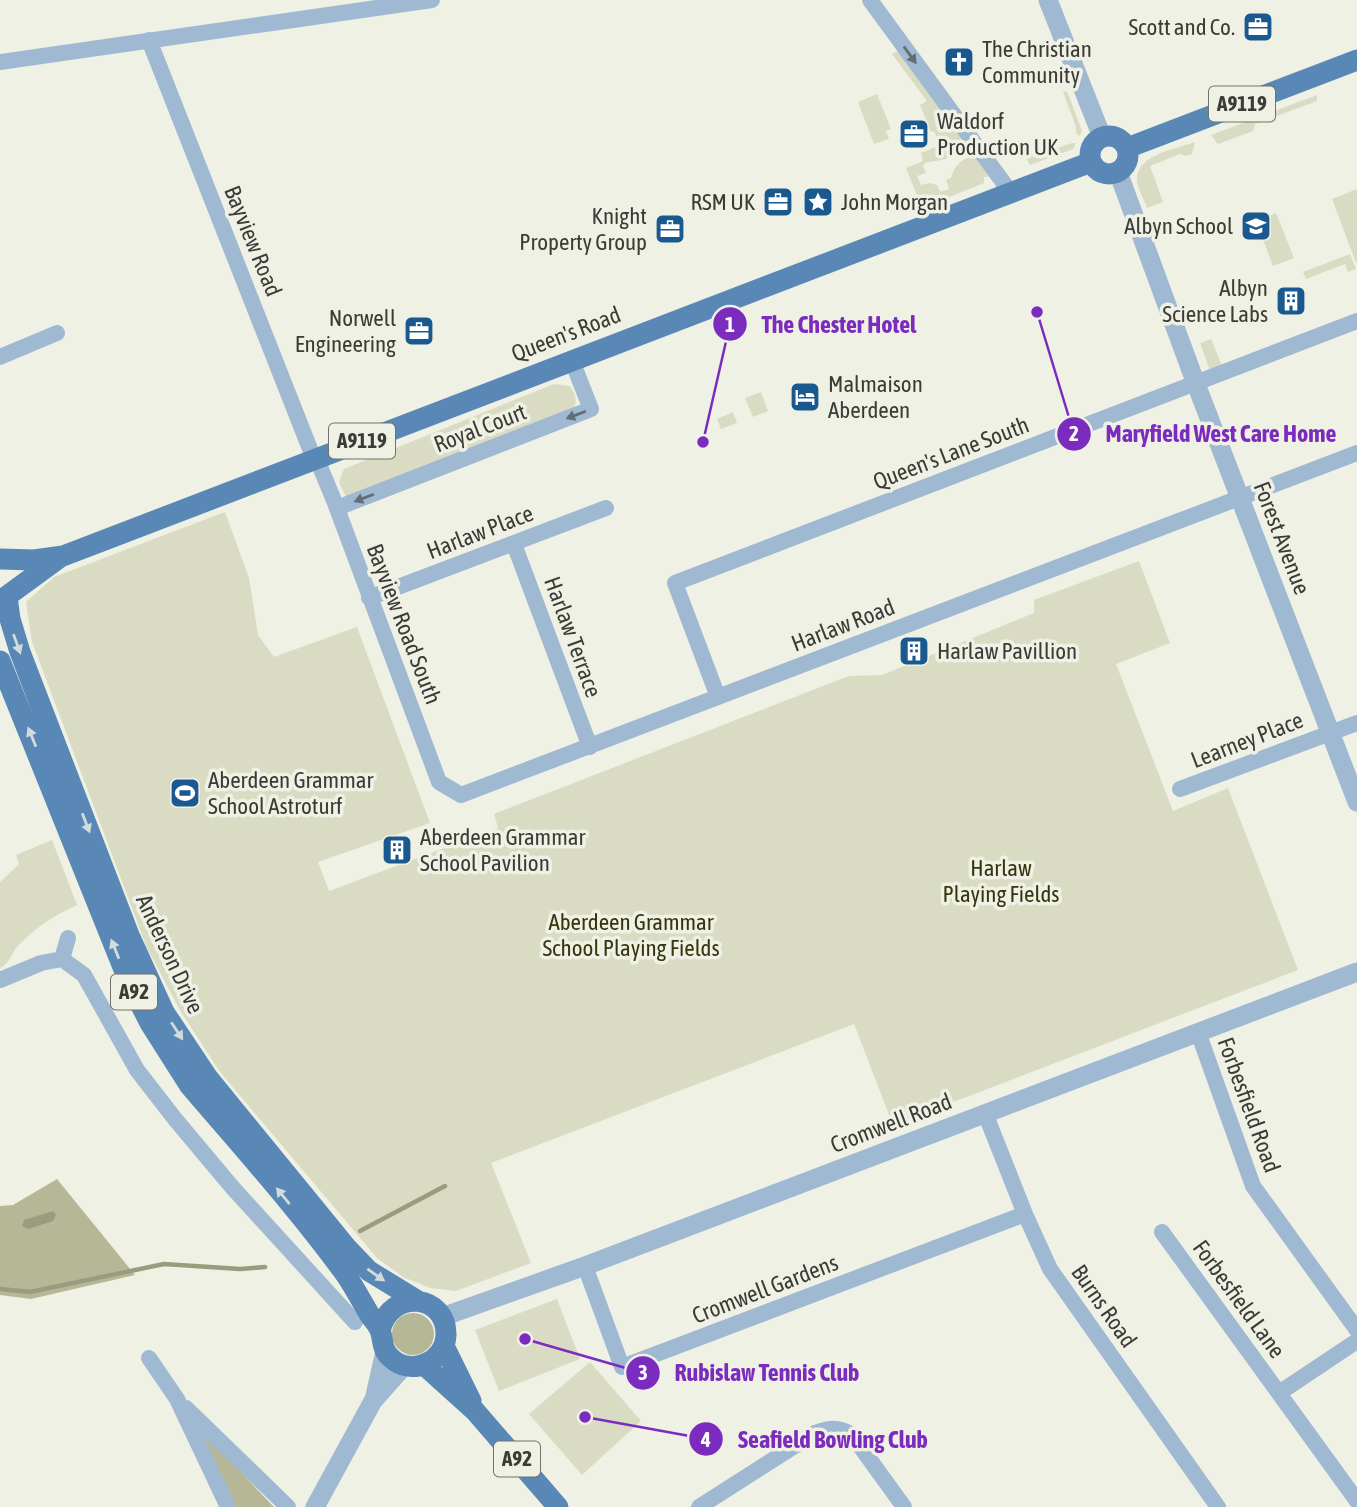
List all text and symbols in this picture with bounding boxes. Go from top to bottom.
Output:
office icon: Scott and Co. [1241,10,1275,44]
place label: Scott and Co. [1128,14,1235,40]
place label: The Christian Community [982,36,1092,88]
church icon: The Christian Community [942,45,976,79]
one-way arrow [903,46,917,64]
road number: A9119 [1209,86,1275,122]
place label: Waldorf Production UK [937,108,1059,160]
office icon: Waldorf Production UK [897,117,931,151]
street label: Bayview Road [219,182,287,300]
office icon: RSM UK [761,185,795,219]
place icon: John Morgan [801,185,835,219]
place label: RSM UK [690,189,756,215]
place label: John Morgan [841,189,948,215]
place label: Knight Property Group [519,203,647,255]
school or university icon: Albyn School [1239,209,1273,243]
office icon: Knight Property Group [653,212,687,246]
place label: Albyn School [1124,213,1233,239]
place label: Albyn Science Labs [1162,275,1268,327]
building icon: Albyn Science Labs [1274,284,1308,318]
street label: Queen's Road [508,301,624,367]
callout: The Chester Hotel [712,302,930,347]
place label: Norwell Engineering [295,305,396,357]
text: The Chester Hotel [762,311,917,338]
text: 1 [725,312,735,336]
office icon: Norwell Engineering [402,314,436,348]
place label: Malmaison Aberdeen [828,371,923,423]
hotel icon: Malmaison Aberdeen [788,380,822,414]
street label: Royal Court [430,399,530,457]
one-way arrow [565,409,586,420]
street label: Queen's Lane South [869,411,1033,495]
callout: Maryfield West Care Home [1057,411,1351,456]
text: Maryfield West Care Home [1106,420,1337,447]
text: 2 [1069,421,1079,445]
road number: A9119 [329,424,395,458]
street label: Forest Avenue [1249,478,1315,598]
one-way arrow [353,492,374,503]
street label: Harlaw Place [423,500,537,564]
street label: Bayview Road South [362,540,446,708]
street label: Harlaw Terrace [539,573,607,701]
street label: Harlaw Road [788,593,898,657]
one-way arrow [12,634,23,655]
building icon: Harlaw Pavillion [897,634,931,668]
place label: Harlaw Pavillion [937,638,1077,664]
street label: Learney Place [1187,707,1307,773]
one-way arrow [27,726,38,747]
place label: Aberdeen Grammar School Astroturf [208,767,374,819]
sports icon: Aberdeen Grammar School Astroturf [168,776,202,810]
one-way arrow [81,813,92,834]
place label: Aberdeen Grammar School Pavilion [420,824,586,876]
building icon: Aberdeen Grammar School Pavilion [380,833,414,867]
park label: Harlaw Playing Fields [943,855,1059,907]
street label: Anderson Drive [131,890,209,1018]
park label: Aberdeen Grammar School Playing Fields [542,909,720,961]
one-way arrow [109,938,120,959]
road number: A92 [111,974,157,1010]
one-way arrow [170,1021,183,1041]
street label: Forbesfield Road [1213,1034,1285,1176]
street label: Cromwell Road [827,1088,955,1158]
one-way arrow [276,1188,291,1205]
street label: Forbesfield Lane [1188,1235,1290,1363]
street label: Cromwell Gardens [688,1249,842,1329]
street label: Burns Road [1066,1260,1142,1352]
one-way arrow [367,1268,385,1282]
callout: Rubislaw Tennis Club [625,1351,873,1396]
text: Rubislaw Tennis Club [675,1359,859,1386]
text: 3 [638,1360,648,1384]
callout: Seafield Bowling Club [689,1417,942,1462]
text: Seafield Bowling Club [738,1426,928,1453]
text: 4 [700,1427,711,1451]
road number: A92 [494,1442,540,1476]

